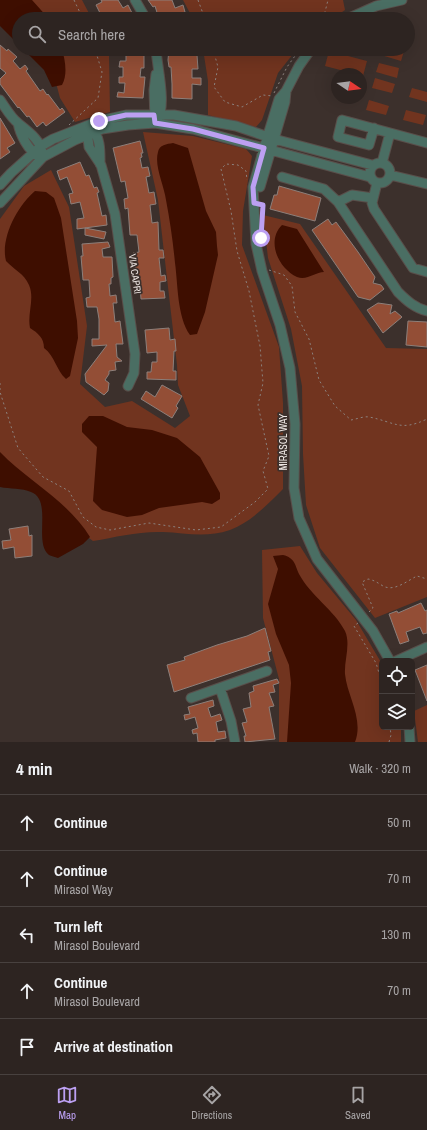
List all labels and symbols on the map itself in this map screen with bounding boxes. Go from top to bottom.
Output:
north arrow [331,68,367,104]
route end [90,112,108,130]
route start [252,229,270,247]
street label: VIA CAPRI [126,253,144,295]
street label: MIRASOL WAY [277,413,290,470]

